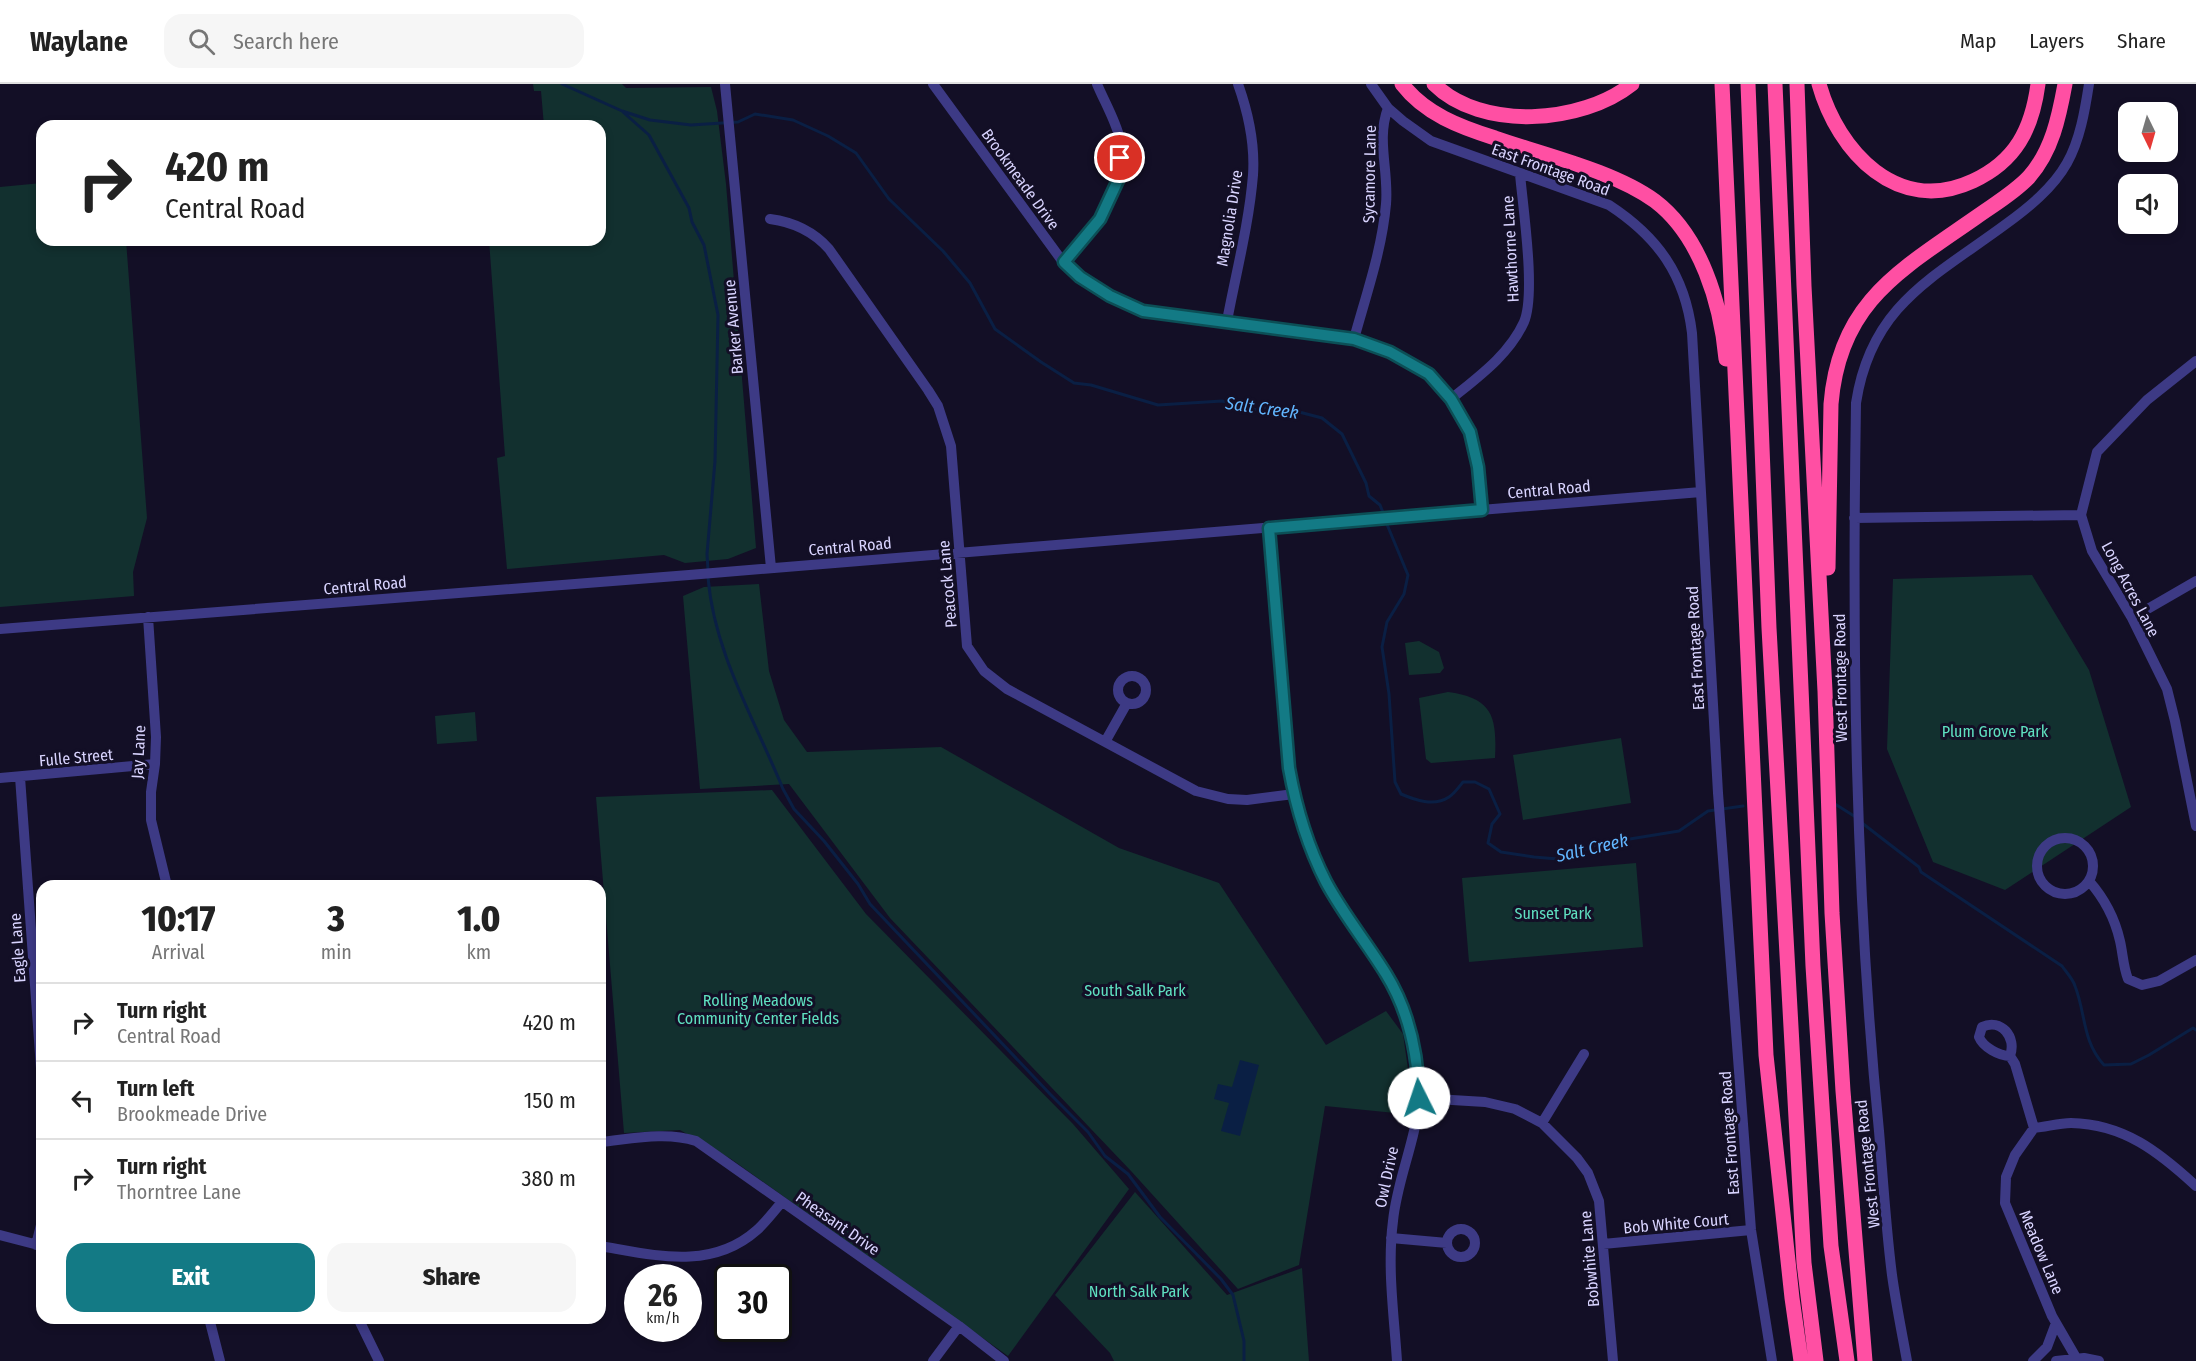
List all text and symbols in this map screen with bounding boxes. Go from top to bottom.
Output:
search box [164,14,584,68]
text: Waylane [30,25,128,58]
icon: search [185,25,218,58]
text: Search here [233,28,339,55]
text: Map [1960,28,1996,54]
text: Layers [2029,28,2084,54]
text: Share [2117,28,2166,54]
north arrow [2118,102,2178,162]
map controls [2118,102,2178,234]
street label: Brookmeade Drive [978,125,1064,234]
street label: Sycamore Lane [1359,125,1380,223]
pin [1094,132,1145,183]
street label: East Frontage Road [1489,139,1612,200]
icon: arrive [1103,141,1136,174]
text: 420 m [165,142,269,192]
icon: right [66,144,144,222]
street label: Magnolia Drive [1213,169,1246,268]
button: sound [2118,174,2178,234]
text: Central Road [165,193,306,225]
street label: Hawthorne Lane [1498,195,1523,303]
street label: Barker Avenue [720,279,747,375]
water label: Salt Creek [1223,392,1300,424]
street label: Central Road [1507,476,1591,503]
street label: Central Road [808,533,892,560]
street label: Long Acres Lane [2098,538,2164,640]
street label: Peacock Lane [934,539,961,628]
street label: Central Road [323,572,407,599]
street label: East Frontage Road [1683,585,1708,710]
street label: West Frontage Road [1830,613,1851,743]
park label: Plum Grove Park [1942,722,2049,741]
street label: Jay Lane [128,724,149,780]
street label: Fulle Street [38,745,115,770]
water label: Salt Creek [1553,829,1630,867]
text: 10:17 [141,897,215,941]
text: 3 [328,897,345,941]
text: 1.0 [457,897,501,941]
park label: Sunset Park [1515,904,1592,923]
street label: Eagle Lane [6,913,29,983]
text: Arrival [152,940,205,964]
text: min [321,940,352,964]
text: km [466,940,491,964]
park label: South Salk Park [1084,981,1186,1000]
park label: Rolling Meadows Community Center Fields [677,991,839,1028]
text: Turn right [117,997,206,1024]
icon: right [66,1006,99,1039]
text: 420 m [522,1009,576,1036]
text: Central Road [117,1024,221,1048]
position arrow [1387,1066,1451,1130]
street label: East Frontage Road [1716,1070,1743,1196]
text: Turn left [117,1075,195,1102]
icon: left [66,1084,99,1117]
text: 150 m [524,1087,576,1114]
street label: West Frontage Road [1851,1099,1884,1229]
text: Brookmeade Drive [117,1102,267,1126]
street label: Owl Drive [1371,1145,1402,1210]
text: Turn right [117,1153,206,1180]
icon: right [66,1162,99,1195]
text: 380 m [522,1165,576,1192]
text: Thorntree Lane [117,1180,241,1204]
street label: Pheasant Drive [792,1188,883,1259]
street label: Meadow Lane [2015,1207,2068,1297]
street label: Bob White Court [1622,1209,1730,1238]
street label: Bobwhite Lane [1576,1210,1603,1308]
button: Exit [66,1243,315,1312]
button: Share [327,1243,576,1312]
speed limit sign: 30 [714,1264,792,1342]
text: 26 [648,1278,678,1314]
park label: North Salk Park [1089,1282,1190,1301]
text: km/h [646,1309,680,1327]

